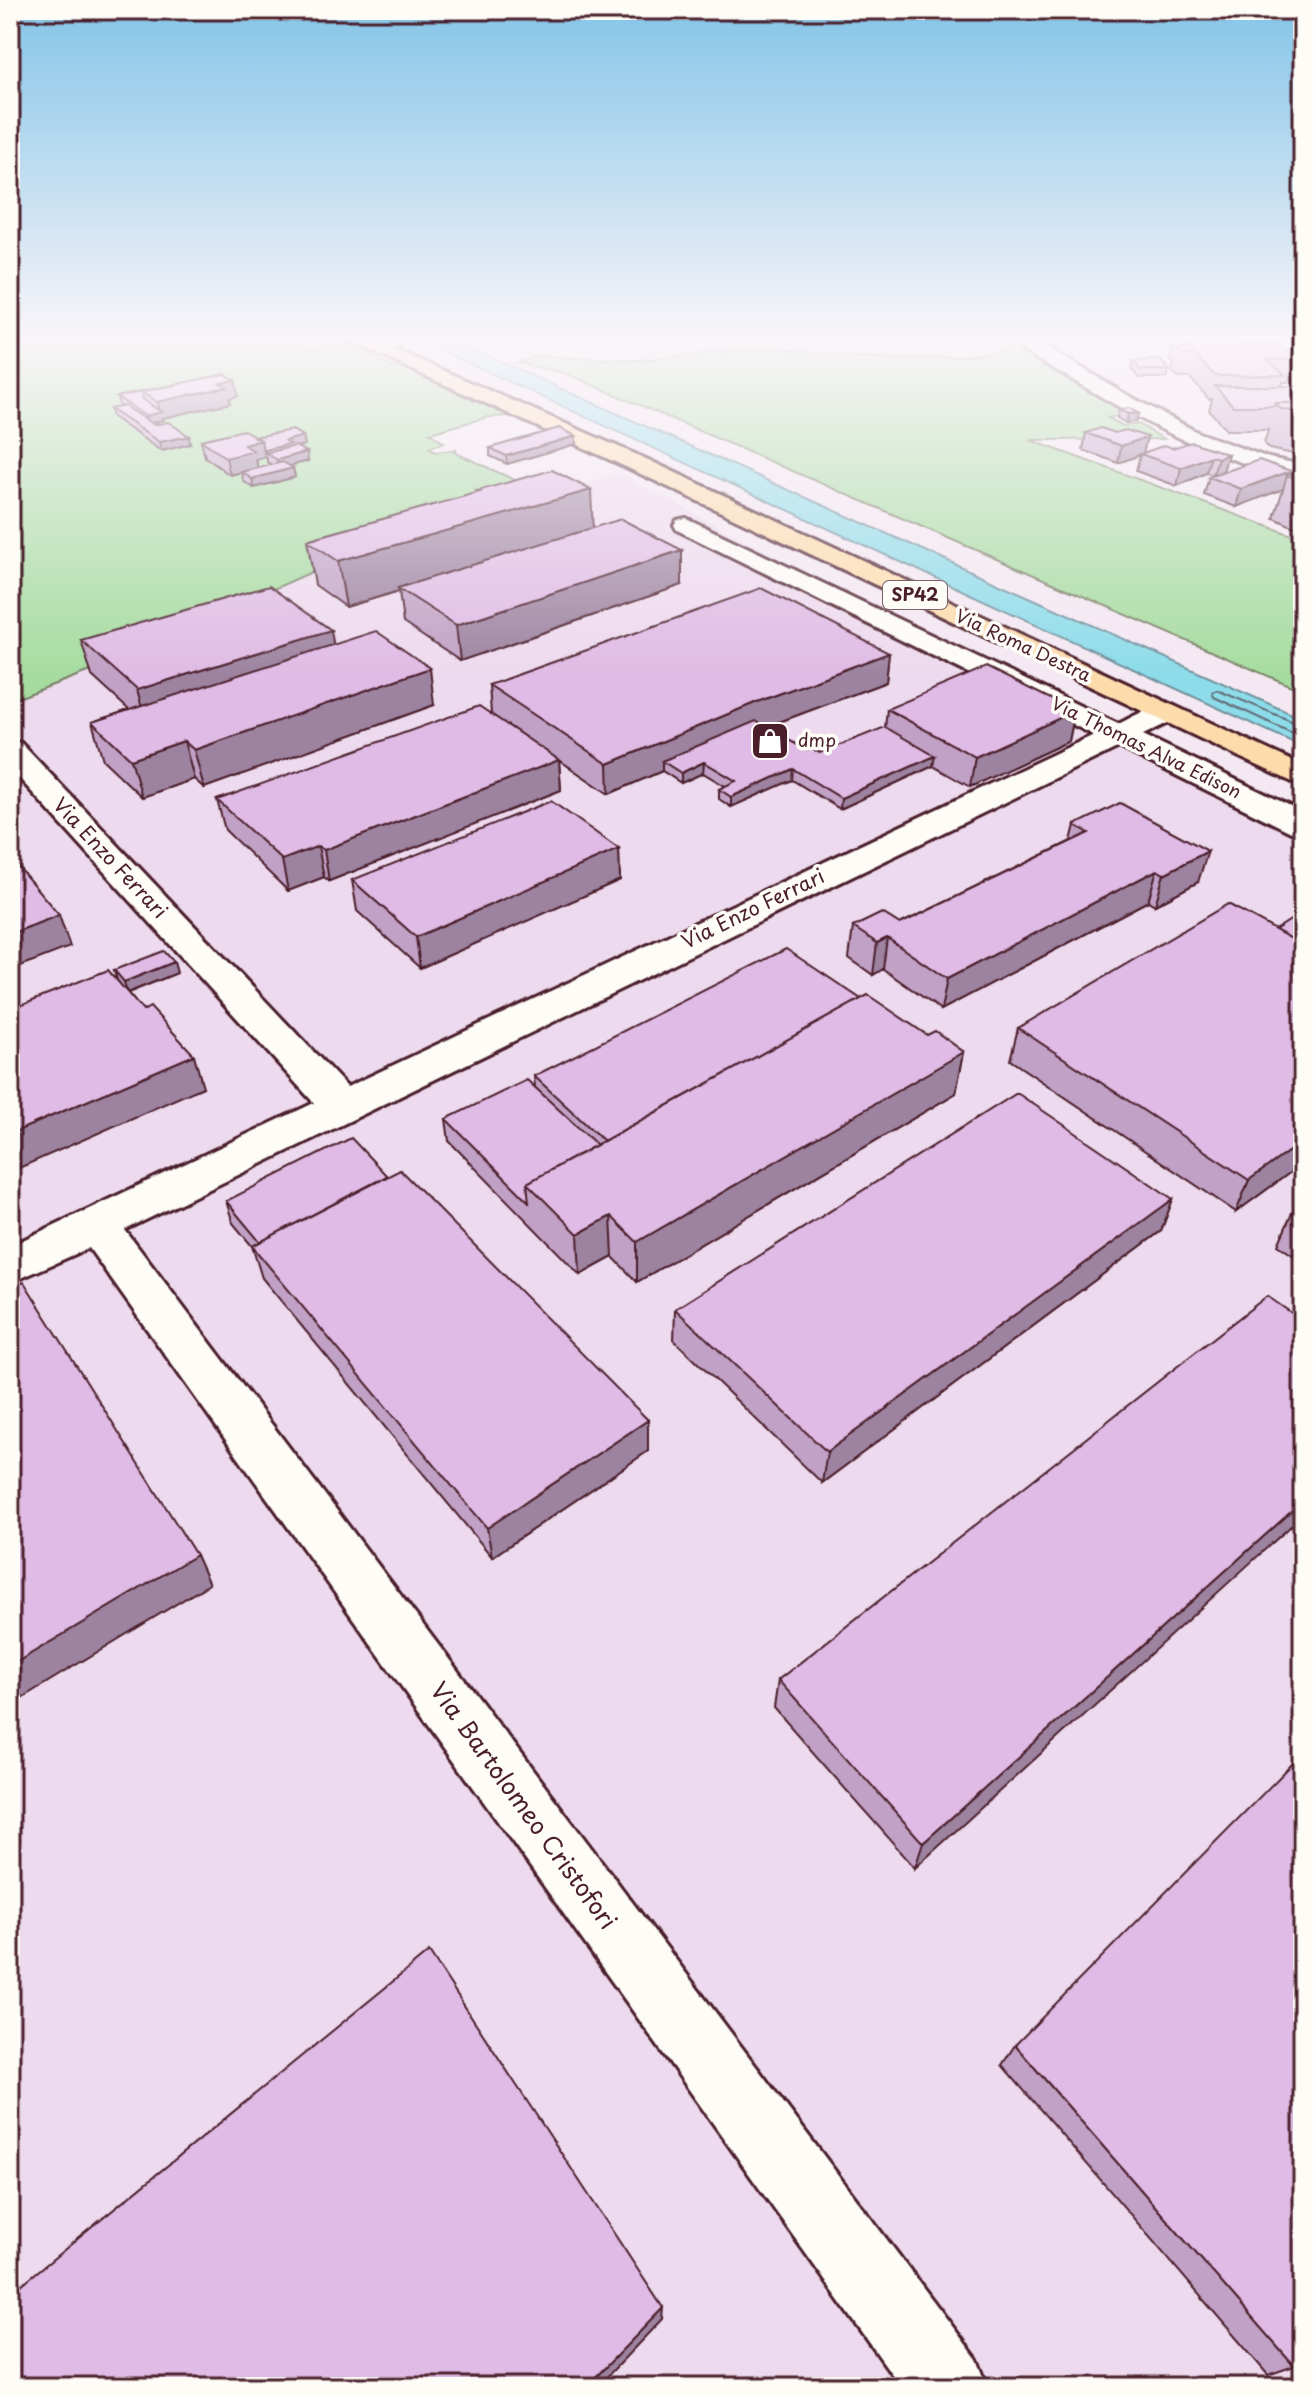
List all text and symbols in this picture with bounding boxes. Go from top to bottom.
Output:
road number: SP42 [883,581,947,609]
street label: Via Roma Destra [951,601,1096,688]
street label: Via Thomas Alva Edison [1047,689,1246,804]
shop icon: dmp [749,720,791,762]
place label: dmp [798,726,836,753]
street label: Via Enzo Ferrari [47,790,175,925]
street label: Via Enzo Ferrari [676,860,829,956]
street label: Via Bartolomeo Cristofori [422,1674,627,1936]

